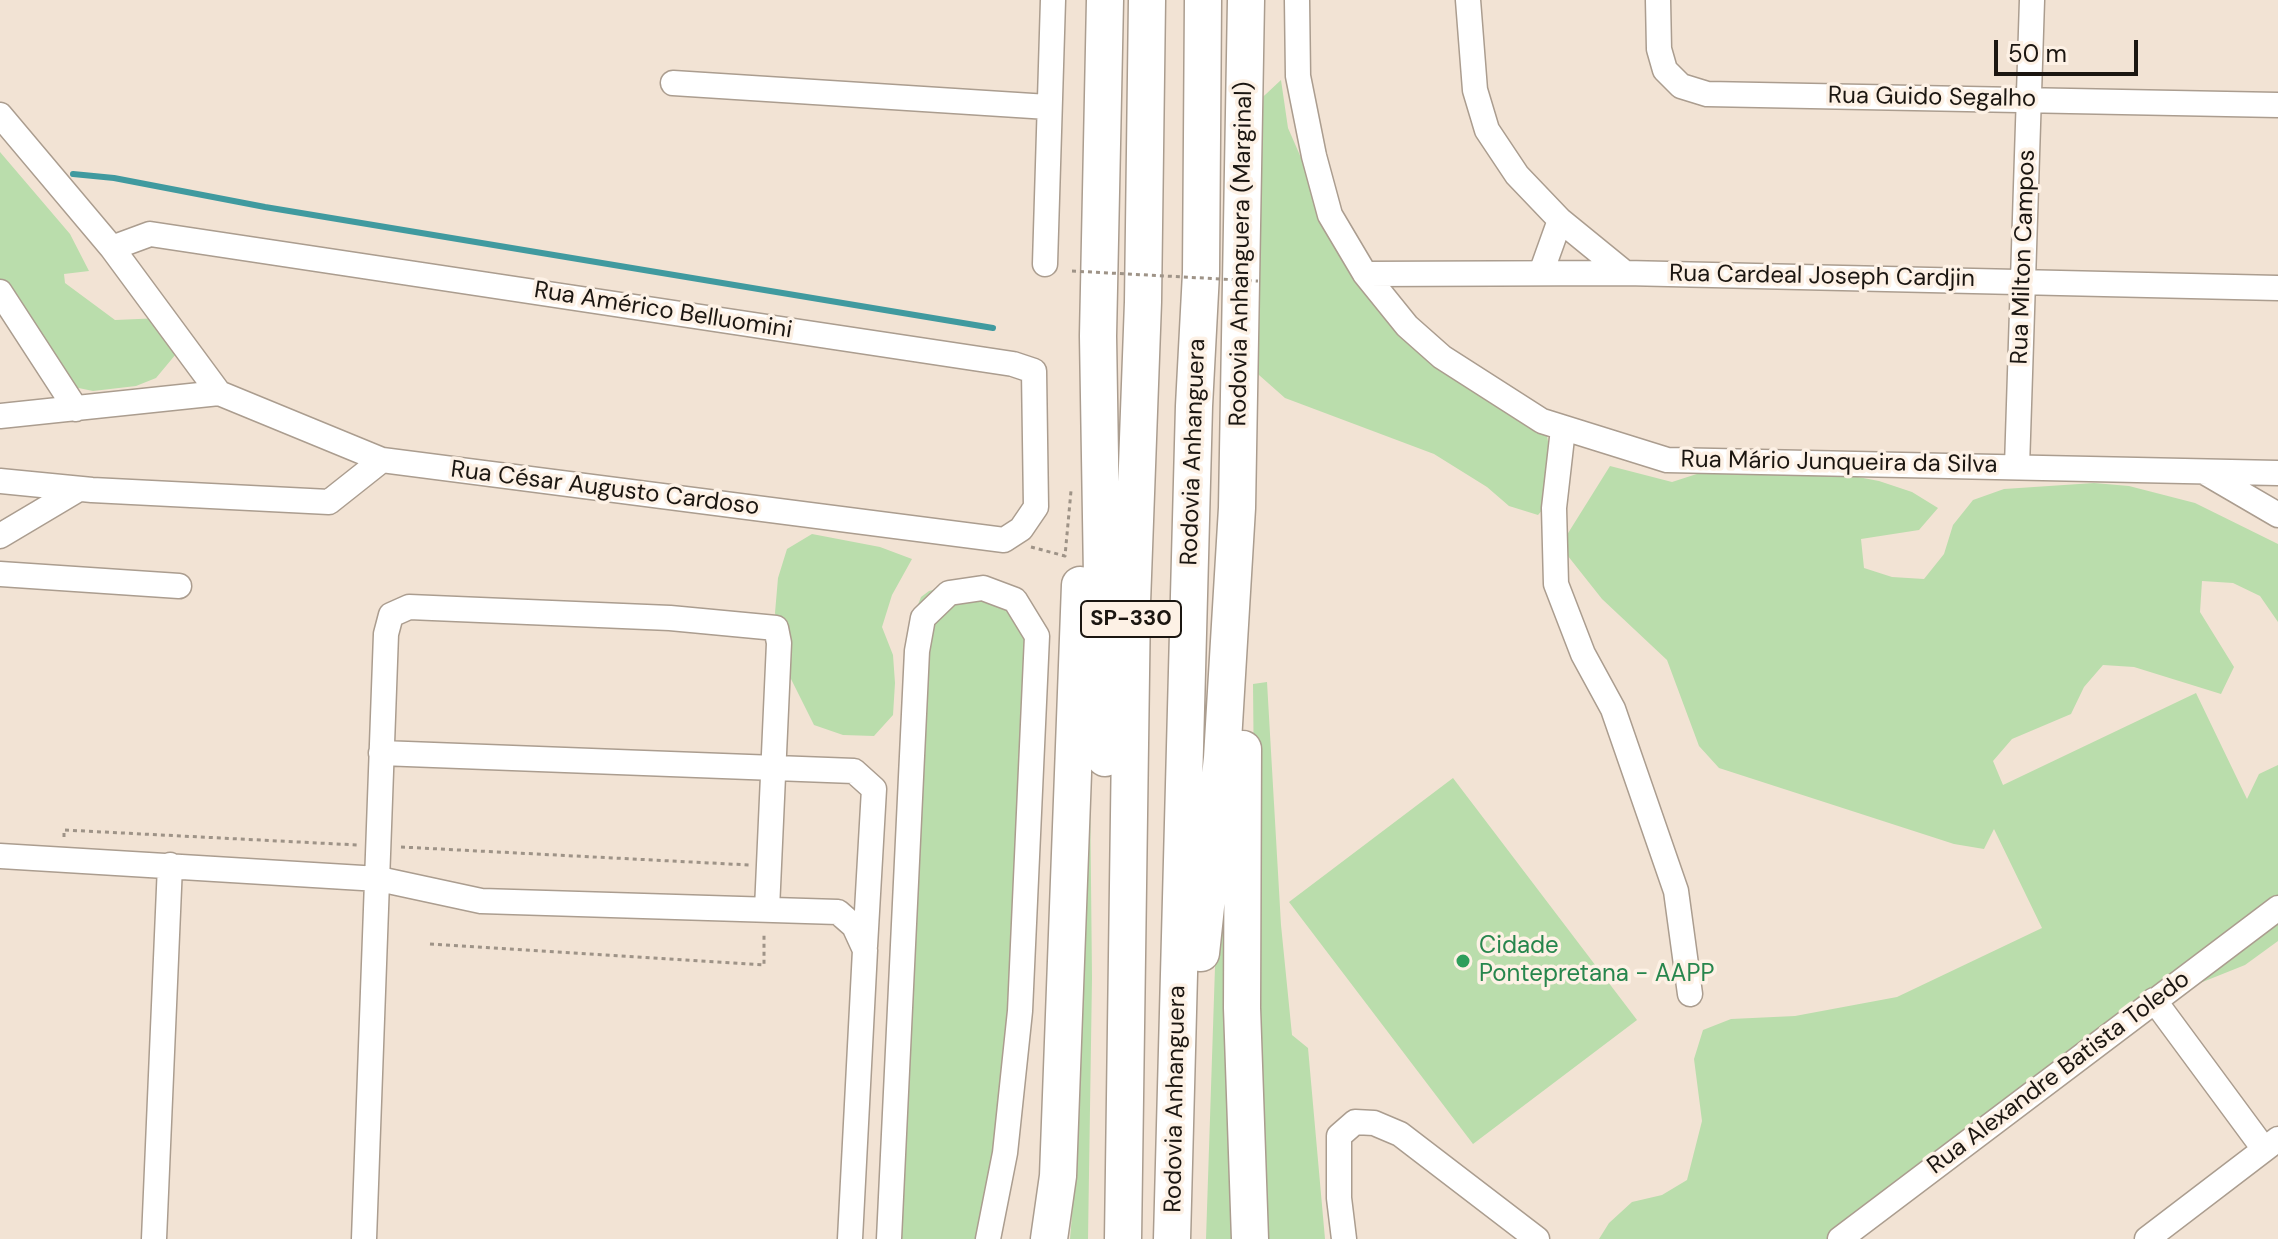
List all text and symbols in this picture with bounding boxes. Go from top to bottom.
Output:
scale bar [1998,24,2142,74]
text: 50 m [2008,38,2067,69]
street label: Rodovia Anhanguera (Marginal) [1225,81,1259,427]
street label: Rua Guido Segalho [1828,82,2036,114]
street label: Rua Milton Campos [2006,149,2042,365]
street label: Rua Cardeal Joseph Cardjin [1669,260,1975,294]
street label: Rua Américo Belluomini [532,276,794,346]
street label: Rodovia Anhanguera [1176,338,1212,566]
street label: Rua Mário Junqueira da Silva [1680,446,1998,480]
street label: Rua César Augusto Cardoso [449,456,761,522]
road number: SP-330 [1081,601,1181,637]
place label: Cidade Pontepretana - AAPP [1479,933,1714,989]
marker: Cidade Pontepretana - AAPP [1454,952,1472,970]
street label: Rua Alexandre Batista Toledo [1922,965,2196,1181]
street label: Rodovia Anhanguera [1160,985,1192,1213]

